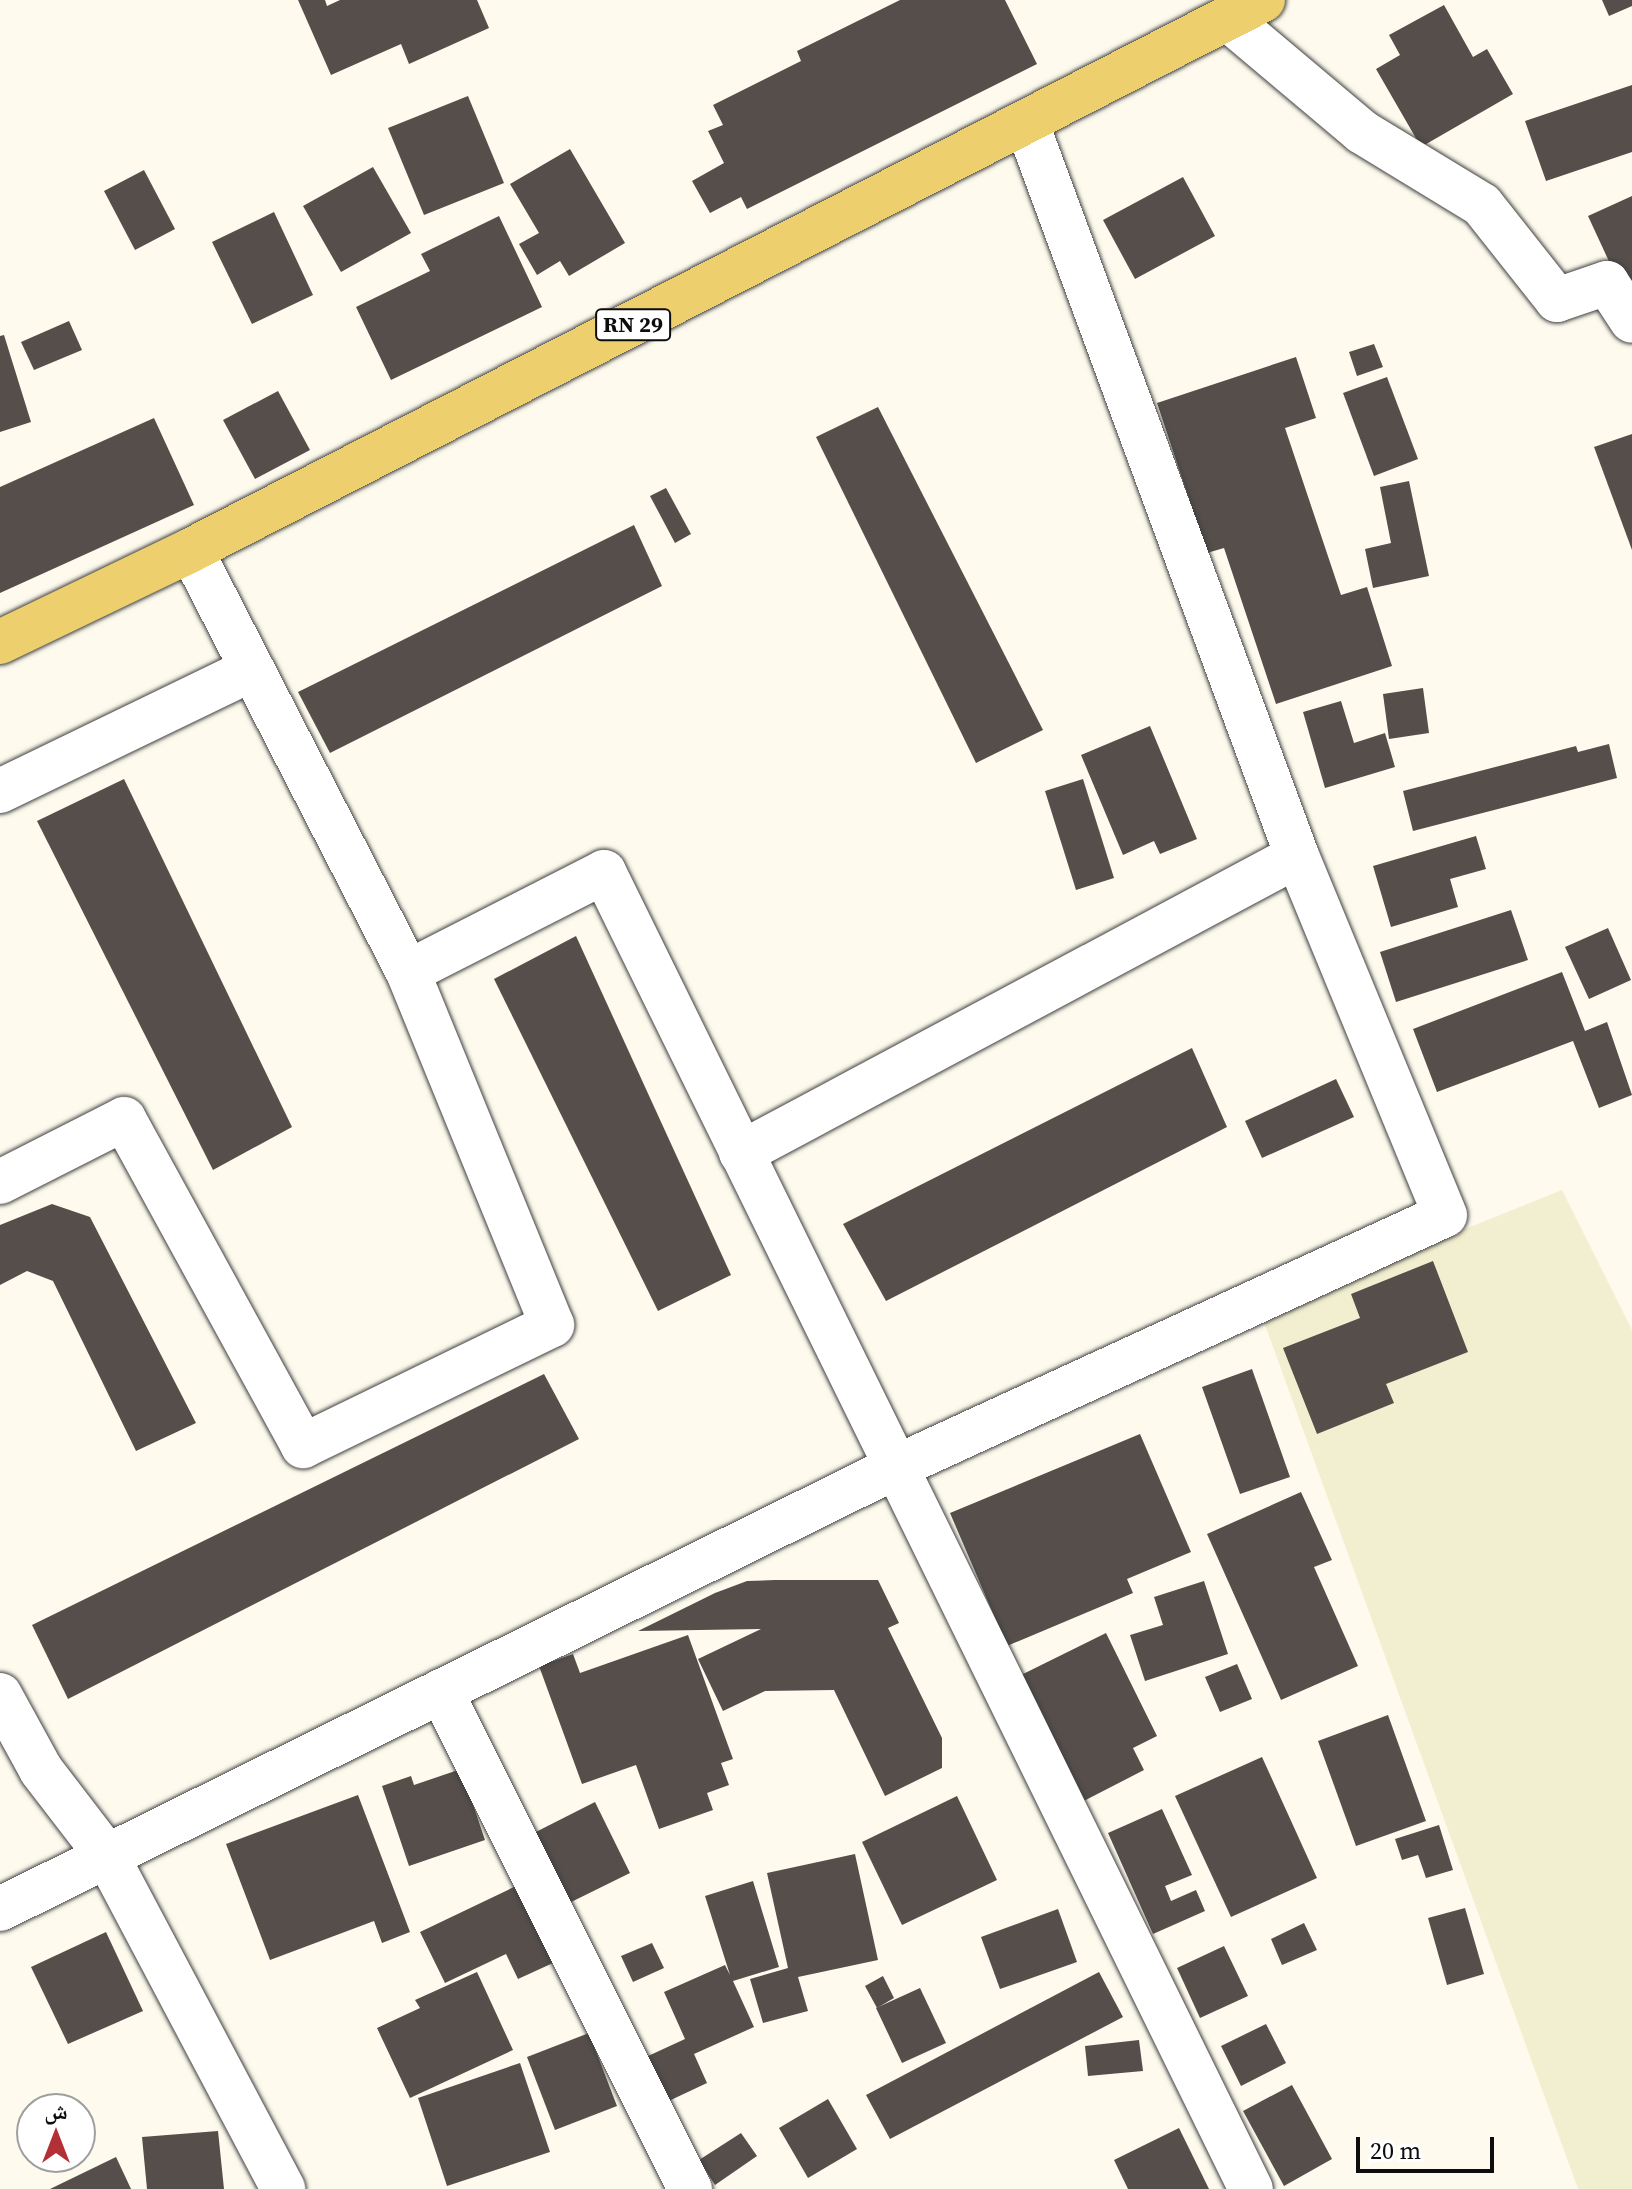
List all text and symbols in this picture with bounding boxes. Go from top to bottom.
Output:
road number: RN 29 [595,307,671,343]
north arrow [16,2093,96,2173]
text: ش [44,2096,68,2126]
scale bar [1360,2121,1498,2171]
text: 20 m [1370,2134,1421,2167]

